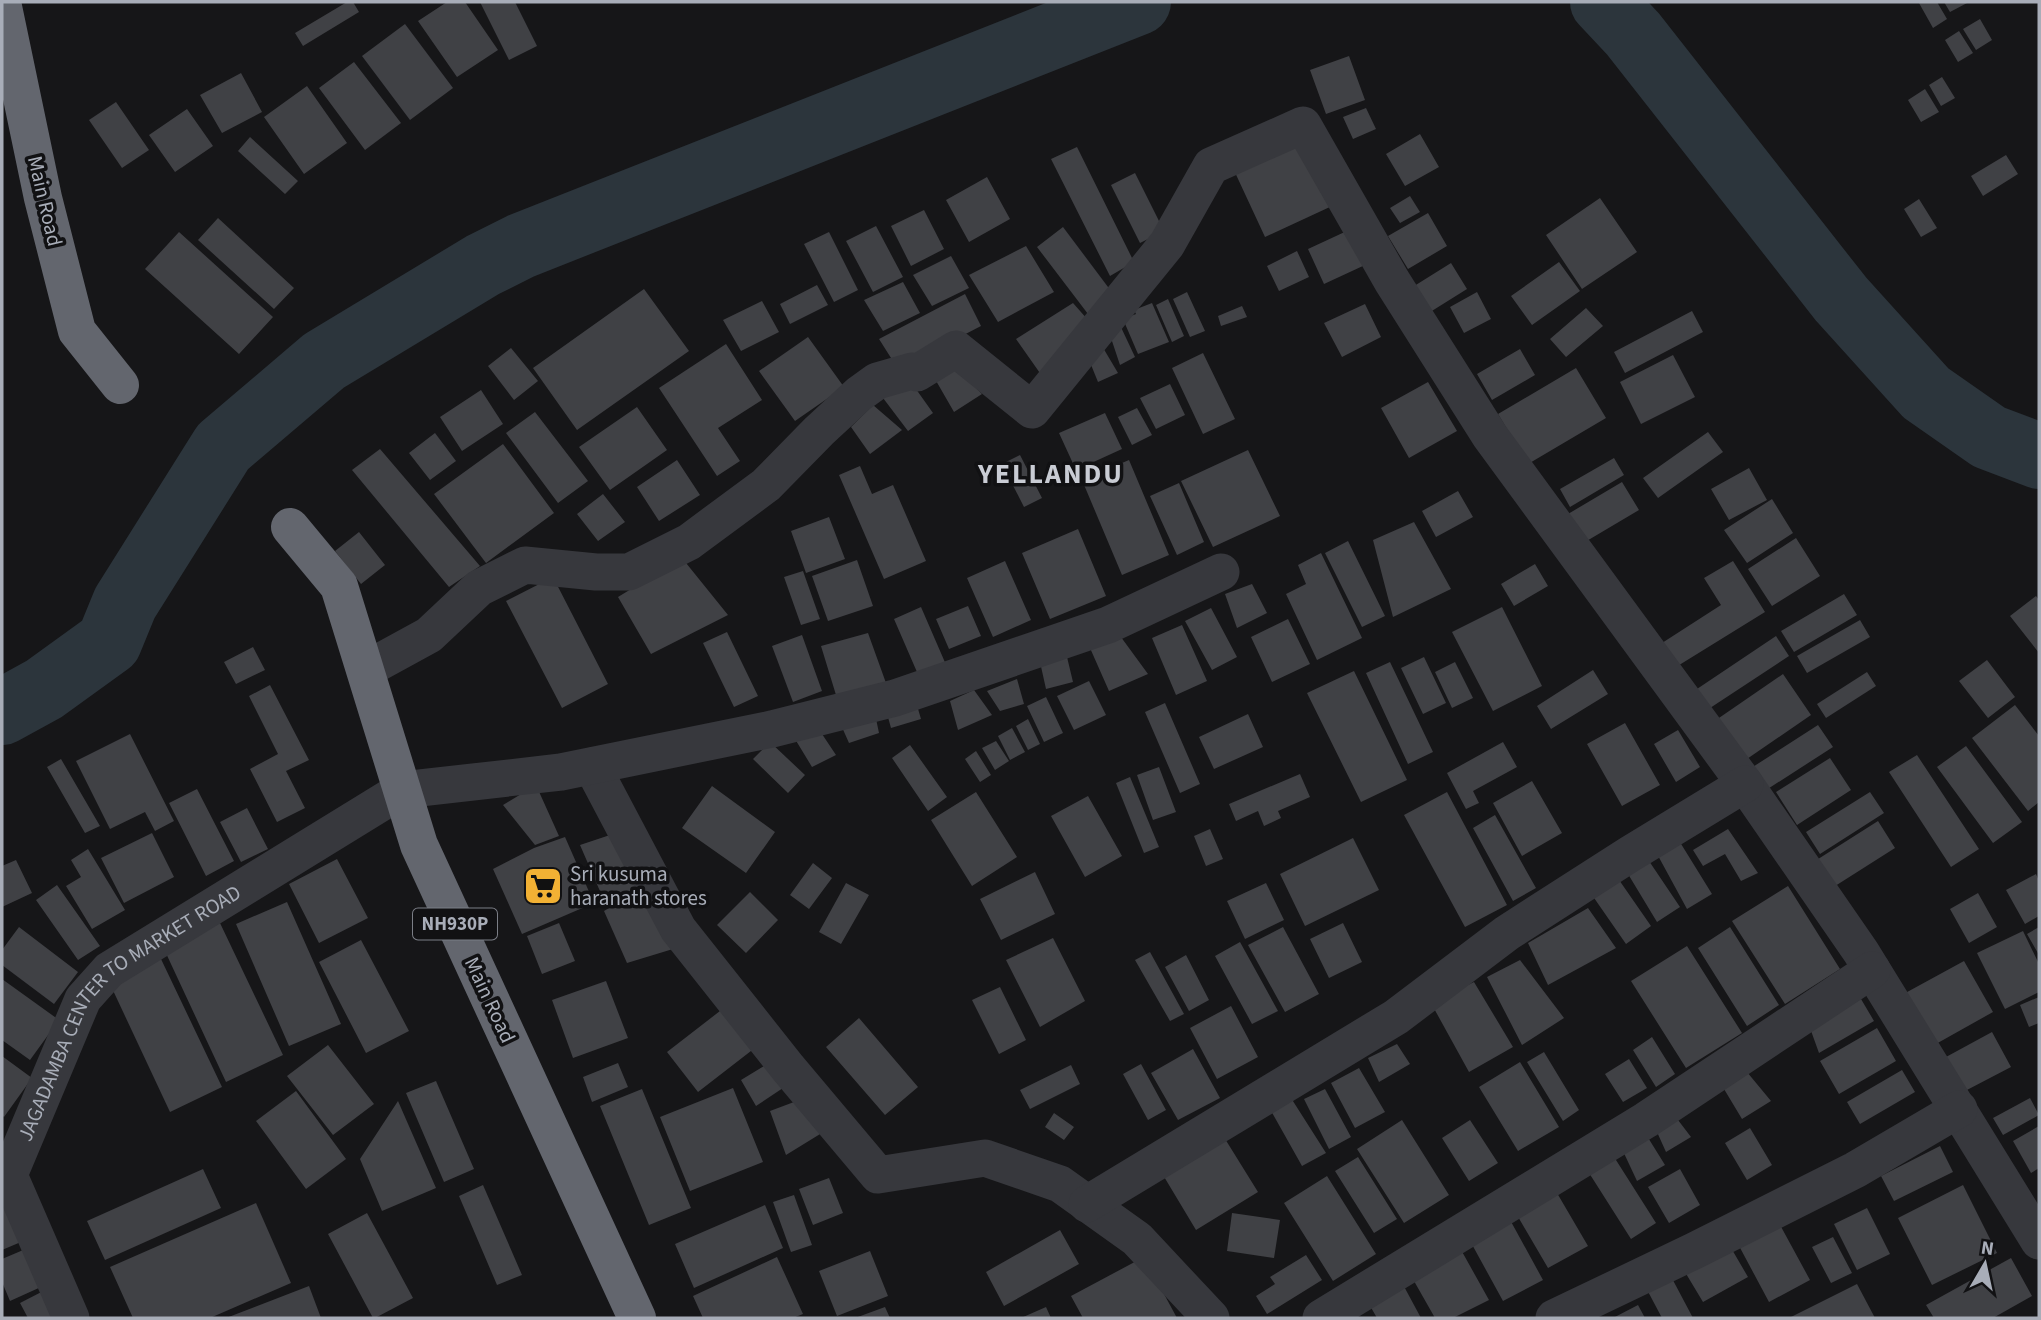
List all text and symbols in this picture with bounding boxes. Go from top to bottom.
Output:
street label: Main Road [20,153,70,249]
district label: YELLANDU [977,454,1124,494]
place label: Sri kusuma haranath stores [570,859,707,913]
supermarket icon: Sri kusuma haranath stores [522,865,564,907]
street label: JAGADAMBA CENTER TO MARKET ROAD [10,877,247,1146]
road number: NH930P [413,908,497,940]
street label: Main Road [457,952,523,1048]
north arrow [1950,1229,2020,1299]
text: N [1979,1234,1996,1263]

